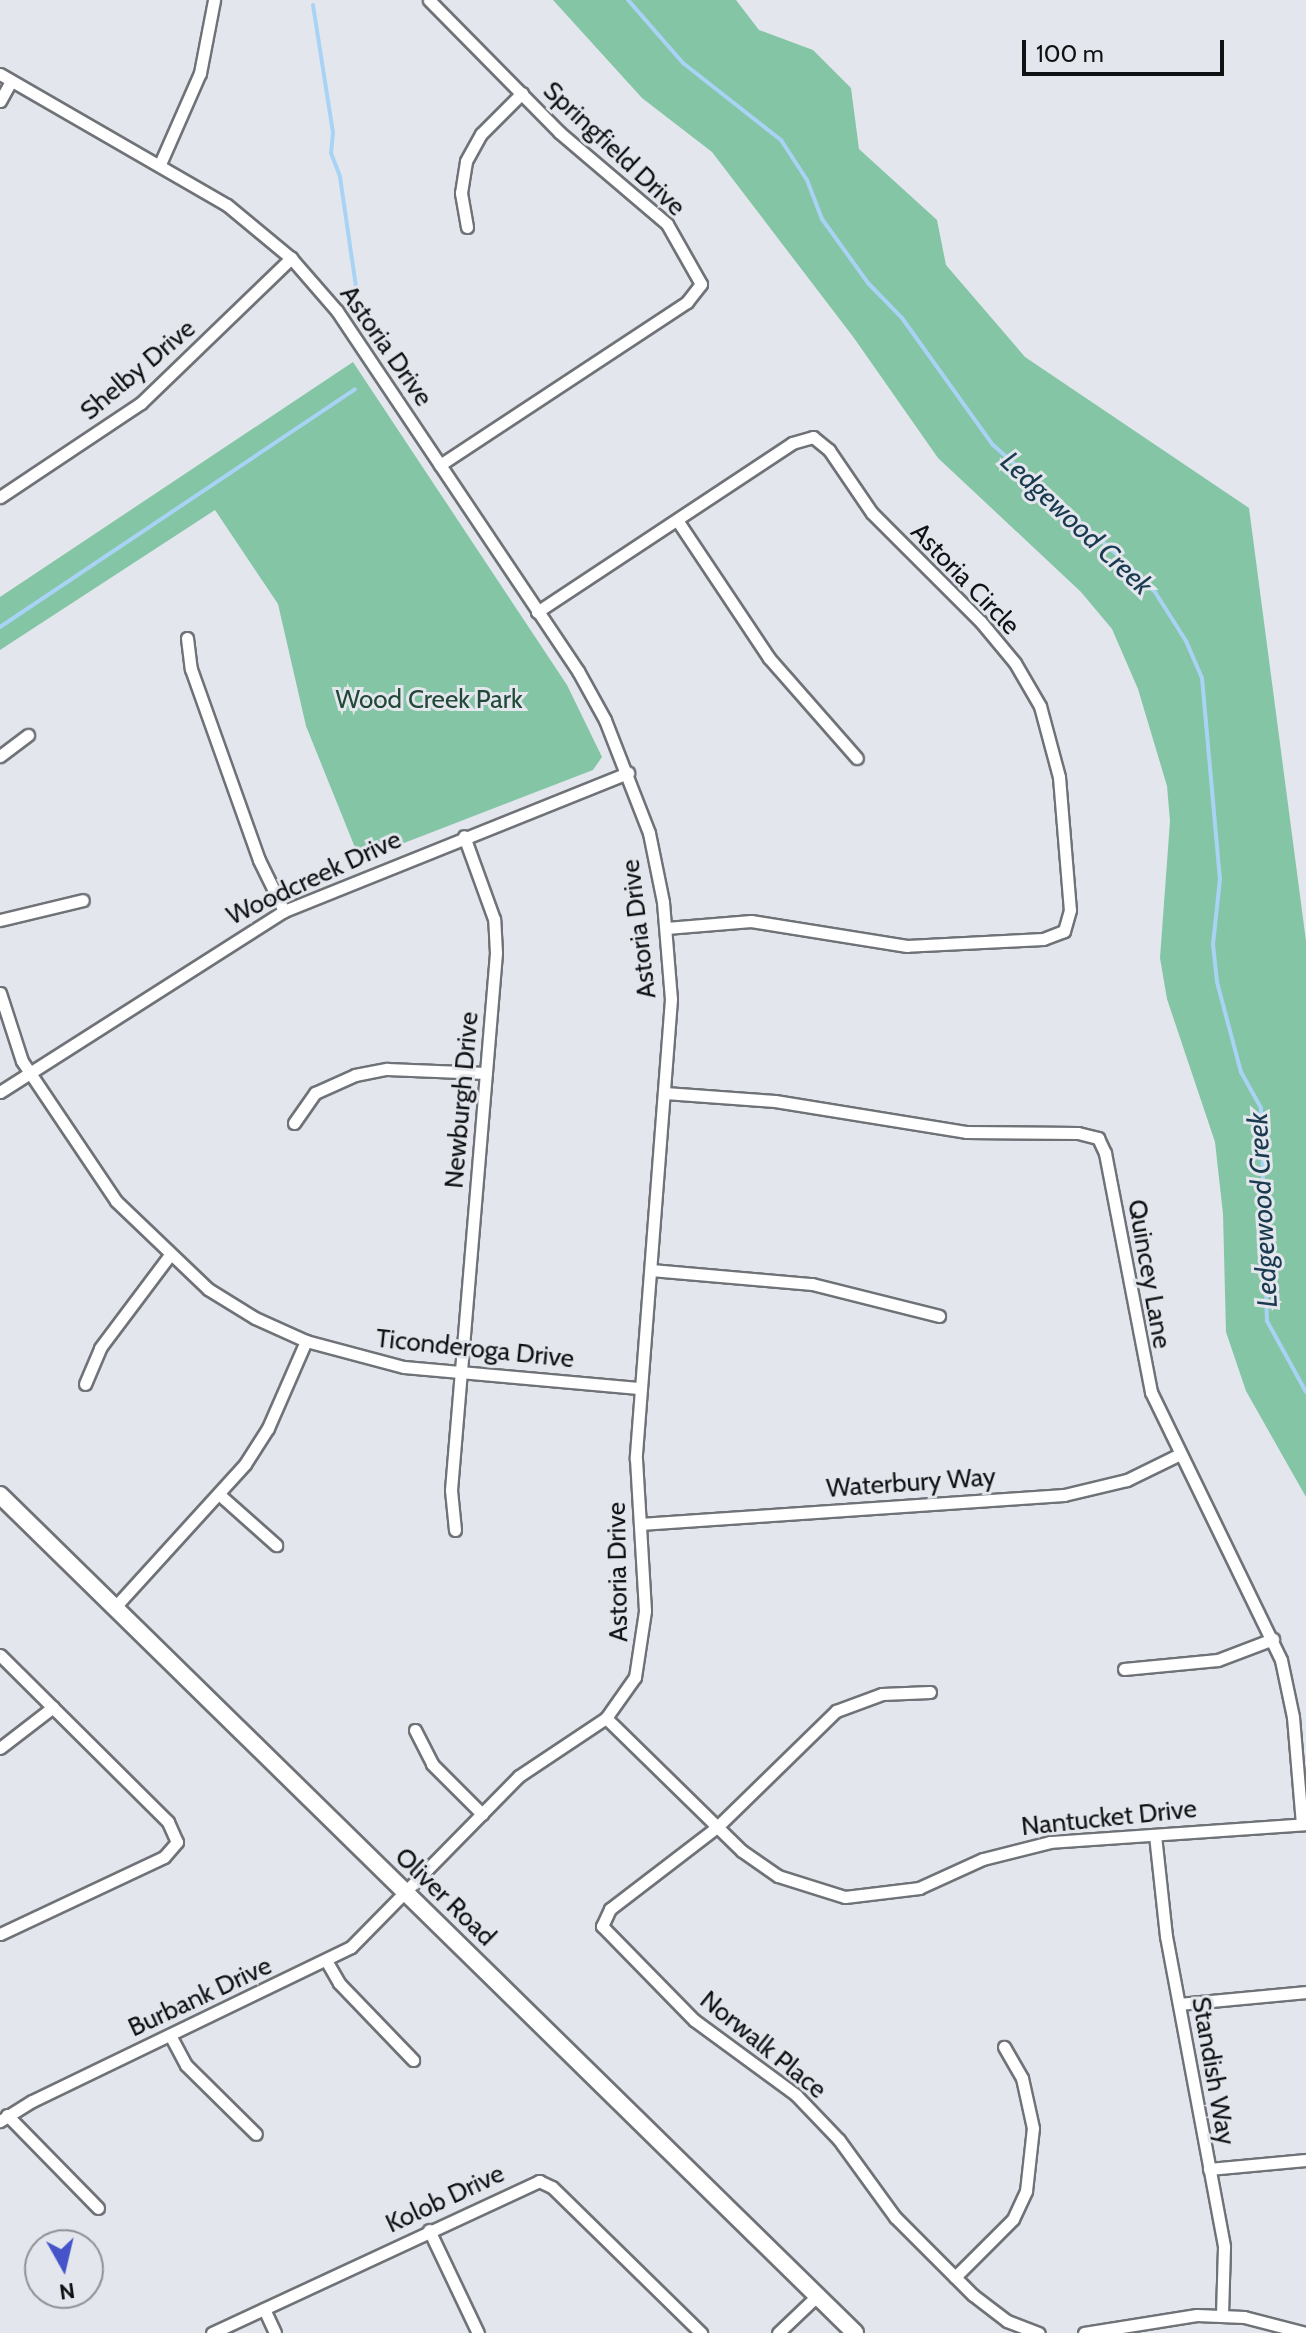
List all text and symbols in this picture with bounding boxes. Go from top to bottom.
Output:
scale bar [1026,24,1228,74]
text: 100 m [1036,39,1104,68]
street label: Springfield Drive [537,75,691,223]
street label: Astoria Drive [333,280,439,412]
street label: Shelby Drive [74,313,202,427]
water label: Ledgewood Creek [994,444,1160,602]
street label: Astoria Circle [904,517,1026,641]
park label: Wood Creek Park [335,684,523,716]
street label: Woodcreek Drive [222,824,406,932]
street label: Astoria Drive [615,858,663,1000]
street label: Newburgh Drive [439,1010,485,1190]
water label: Ledgewood Creek [1240,1112,1284,1308]
street label: Quincey Lane [1121,1197,1177,1351]
street label: Ticonderoga Drive [374,1323,576,1375]
street label: Waterbury Way [825,1462,997,1504]
street label: Astoria Drive [601,1502,635,1642]
street label: Nantucket Drive [1020,1793,1198,1843]
street label: Oliver Road [388,1841,502,1953]
street label: Burbank Drive [123,1950,277,2044]
street label: Norwalk Place [693,1985,833,2105]
street label: Standish Way [1185,1994,1241,2148]
street label: Kolob Drive [381,2158,509,2240]
north arrow [24,2229,104,2309]
text: N [58,2277,77,2306]

